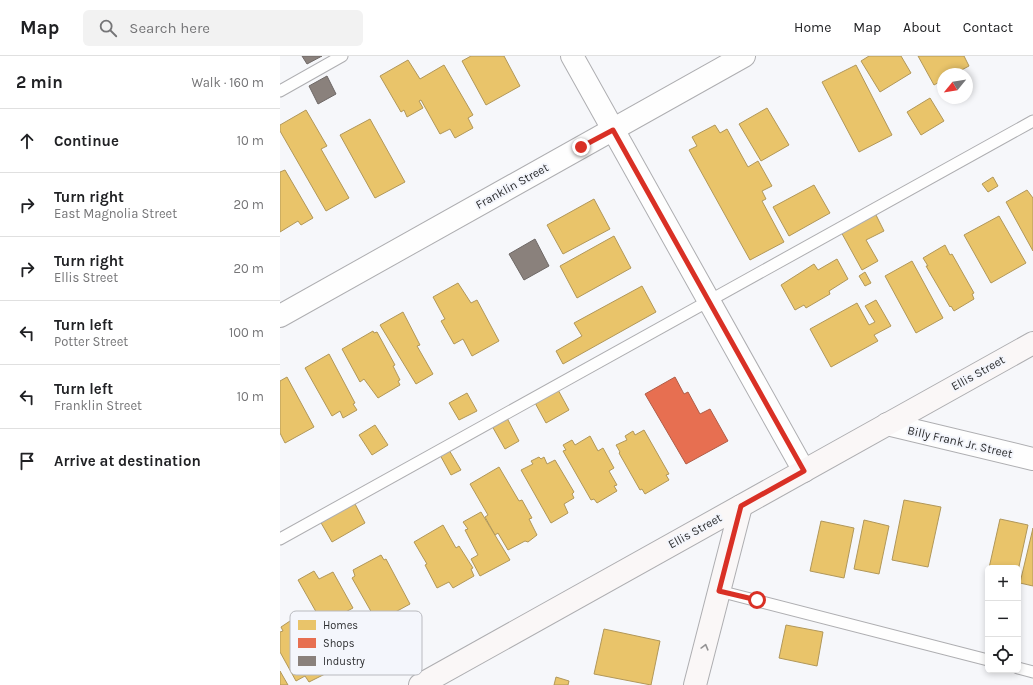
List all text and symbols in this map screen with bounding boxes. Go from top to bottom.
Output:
search box [83,10,363,46]
text: Map [20,17,59,39]
icon: search [97,17,119,39]
text: Search here [129,19,210,37]
text: Home [794,19,831,36]
text: Map [853,19,881,36]
text: About [903,19,941,36]
text: Contact [963,19,1013,36]
north arrow [937,68,973,104]
text: 2 min [16,72,63,92]
text: Walk · 160 m [191,75,264,90]
icon: ahead [16,130,38,152]
text: Continue [54,132,119,150]
text: 10 m [237,133,264,148]
route end [572,138,590,156]
street label: Franklin Street [473,160,551,212]
text: Turn right [54,188,124,206]
icon: right [16,194,38,216]
text: 20 m [234,197,264,212]
text: East Magnolia Street [54,206,177,221]
text: Turn right [54,252,124,270]
icon: right [16,258,38,280]
text: 20 m [234,261,264,276]
text: Ellis Street [54,270,118,285]
text: Turn left [54,316,113,334]
icon: left [16,322,38,344]
text: 100 m [229,325,264,340]
text: Potter Street [54,334,128,349]
street label: Ellis Street [949,352,1008,393]
text: Turn left [54,380,113,398]
icon: left [16,386,38,408]
text: 10 m [237,389,264,404]
text: Franklin Street [54,398,142,413]
street label: Billy Frank Jr. Street [906,423,1014,461]
icon: arrive [16,450,38,472]
text: Arrive at destination [54,452,201,470]
street label: Ellis Street [666,510,725,551]
map controls [985,565,1021,673]
button: + [985,565,1021,601]
route start [748,591,766,609]
button: − [985,601,1021,637]
legend [290,611,422,675]
text: Homes [323,619,358,632]
text: Shops [323,637,355,650]
button: locate [985,637,1021,673]
one-way arrow [700,644,708,650]
text: Industry [323,655,365,668]

